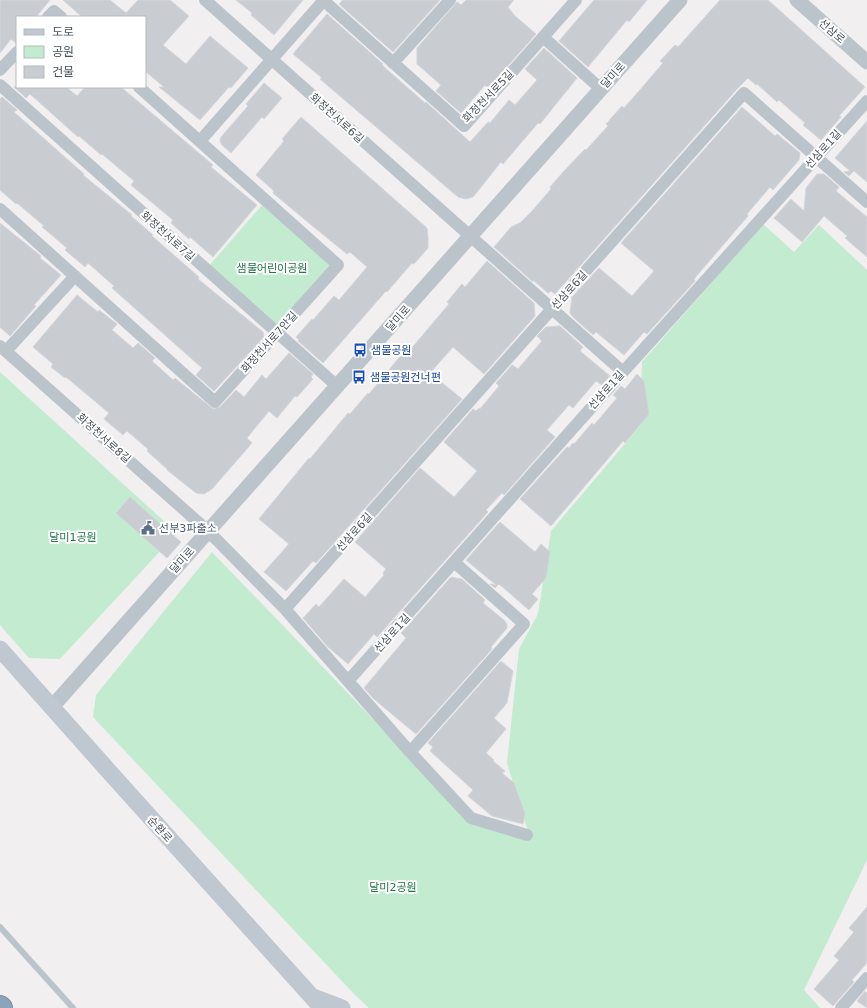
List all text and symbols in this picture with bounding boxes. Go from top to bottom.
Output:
legend [16,16,146,88]
street label: 선삼로 [816,17,847,46]
text: 도로 [52,25,74,39]
text: 공원 [52,45,74,59]
street label: 달미로 [598,60,628,91]
text: 건물 [52,65,74,79]
street label: 화정천서로5길 [460,67,517,125]
street label: 화정천서로6길 [307,91,366,146]
street label: 선삼로1길 [803,127,844,171]
street label: 화정천서로7길 [138,209,197,264]
park label: 샘물어린이공원 [237,262,307,275]
street label: 선삼로6길 [549,268,590,312]
street label: 달미로 [383,303,413,334]
street label: 화정천서로7안길 [238,309,300,376]
bus stop icon: 샘물공원 [352,342,368,358]
place label: 샘물공원 [371,344,411,357]
street label: 선삼로1길 [586,368,627,412]
bus stop icon: 샘물공원건너편 [351,369,367,385]
place label: 샘물공원건너편 [370,371,441,384]
street label: 화정천서로8길 [74,411,133,466]
street label: 선삼로6길 [334,510,375,554]
public building icon: 선부3파출소 [140,520,156,536]
place label: 선부3파출소 [159,522,217,535]
park label: 달미1공원 [49,531,97,544]
street label: 달미로 [167,545,197,576]
street label: 선삼로1길 [372,611,413,655]
street label: 순환로 [145,814,175,845]
park label: 달미2공원 [369,881,417,894]

